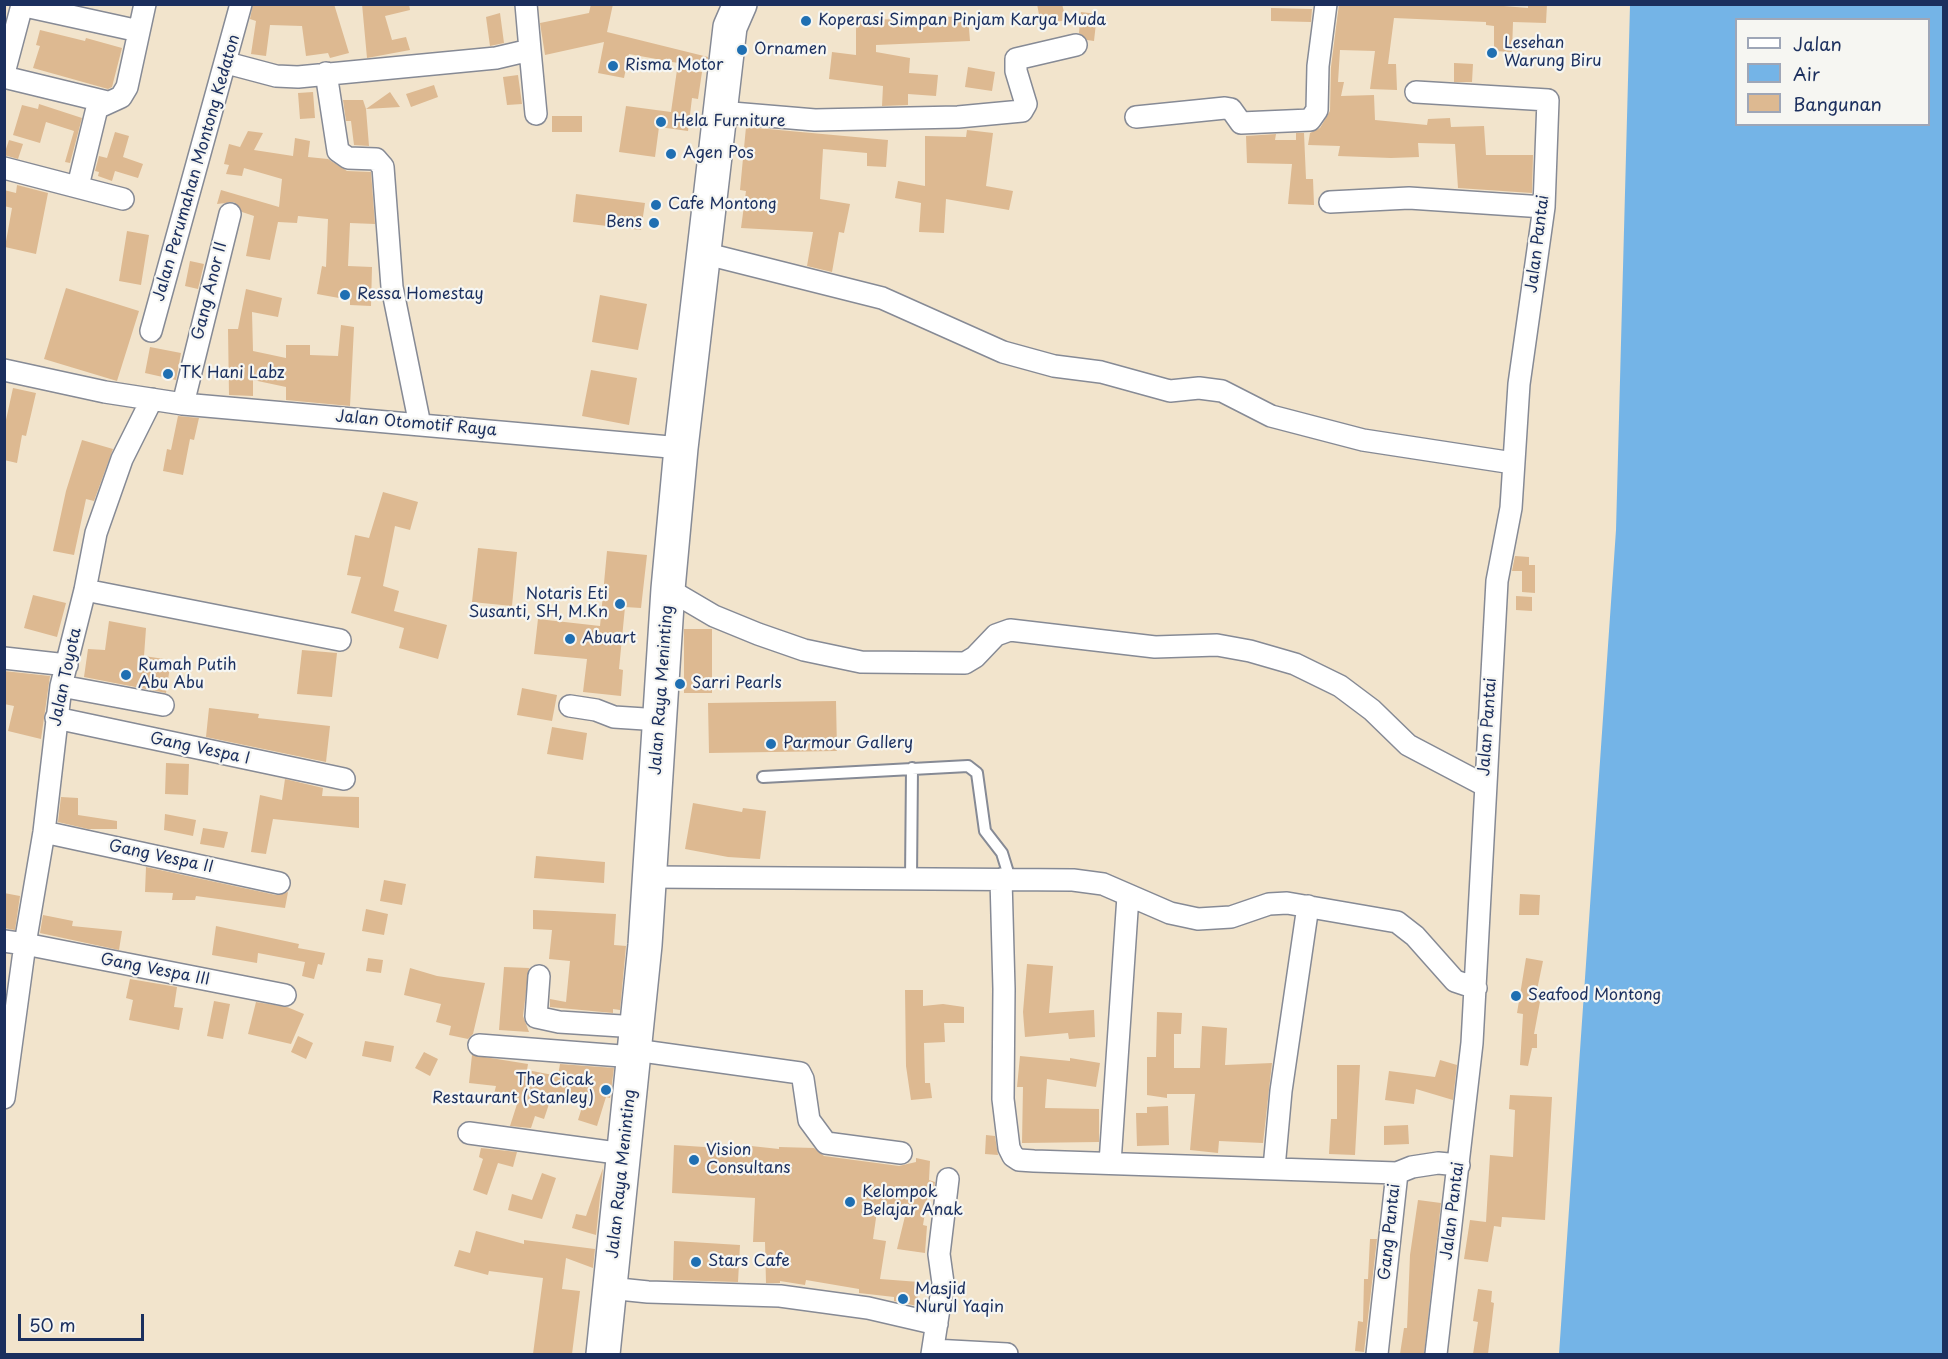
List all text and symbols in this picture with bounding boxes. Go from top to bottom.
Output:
place label: Koperasi Simpan Pinjam Karya Muda [818,11,1106,31]
marker: Koperasi Simpan Pinjam Karya Muda [799,14,813,28]
legend [1735,18,1930,126]
text: Jalan [1793,30,1842,57]
street label: Jalan Perumahan Montong Kedaton [150,32,244,304]
place label: Lesehan Warung Biru [1504,34,1602,72]
place label: Ornamen [754,40,827,60]
marker: Ornamen [735,43,749,57]
marker: Lesehan Warung Biru [1485,46,1499,60]
place label: Risma Motor [625,56,723,76]
marker: Risma Motor [606,59,620,73]
text: Air [1793,60,1820,87]
text: Bangunan [1793,90,1882,117]
place label: Hela Furniture [673,112,785,132]
marker: Hela Furniture [654,115,668,129]
place label: Agen Pos [683,144,754,164]
marker: Agen Pos [664,147,678,161]
street label: Jalan Pantai [1522,194,1554,294]
place label: Cafe Montong [668,195,777,215]
marker: Cafe Montong [649,198,663,212]
place label: Bens [606,213,642,233]
marker: Bens [647,216,661,230]
street label: Gang Anor II [189,240,231,342]
place label: Ressa Homestay [357,285,484,305]
marker: Ressa Homestay [338,288,352,302]
place label: TK Hani Labz [180,364,285,384]
marker: TK Hani Labz [161,367,175,381]
street label: Jalan Otomotif Raya [335,407,497,441]
place label: Notaris Eti Susanti, SH, M.Kn [468,585,608,623]
marker: Notaris Eti Susanti, SH, M.Kn [613,597,627,611]
street label: Jalan Raya Meninting [646,604,678,776]
street label: Jalan Toyota [46,626,86,728]
place label: Abuart [582,629,636,649]
marker: Abuart [563,632,577,646]
place label: Rumah Putih Abu Abu [138,656,237,694]
marker: Rumah Putih Abu Abu [119,668,133,682]
place label: Sarri Pearls [692,674,782,694]
marker: Sarri Pearls [673,677,687,691]
street label: Jalan Pantai [1475,677,1501,777]
street label: Gang Vespa I [148,729,252,769]
place label: Parmour Gallery [783,734,913,754]
marker: Parmour Gallery [764,737,778,751]
street label: Gang Vespa II [107,837,215,877]
street label: Gang Vespa III [99,950,211,990]
place label: Seafood Montong [1528,986,1661,1006]
marker: Seafood Montong [1509,989,1523,1003]
place label: The Cicak Restaurant (Stanley) [432,1071,594,1109]
marker: The Cicak Restaurant (Stanley) [599,1083,613,1097]
street label: Jalan Raya Meninting [604,1088,640,1260]
place label: Vision Consultans [706,1141,791,1179]
marker: Vision Consultans [687,1153,701,1167]
street label: Jalan Pantai [1437,1161,1469,1261]
place label: Kelompok Belajar Anak [862,1183,963,1221]
street label: Gang Pantai [1375,1183,1405,1281]
marker: Kelompok Belajar Anak [843,1195,857,1209]
place label: Stars Cafe [708,1252,790,1272]
marker: Stars Cafe [689,1255,703,1269]
place label: Masjid Nurul Yaqin [915,1280,1004,1318]
marker: Masjid Nurul Yaqin [896,1292,910,1306]
scale bar [21,1302,147,1340]
text: 50 m [29,1311,76,1338]

